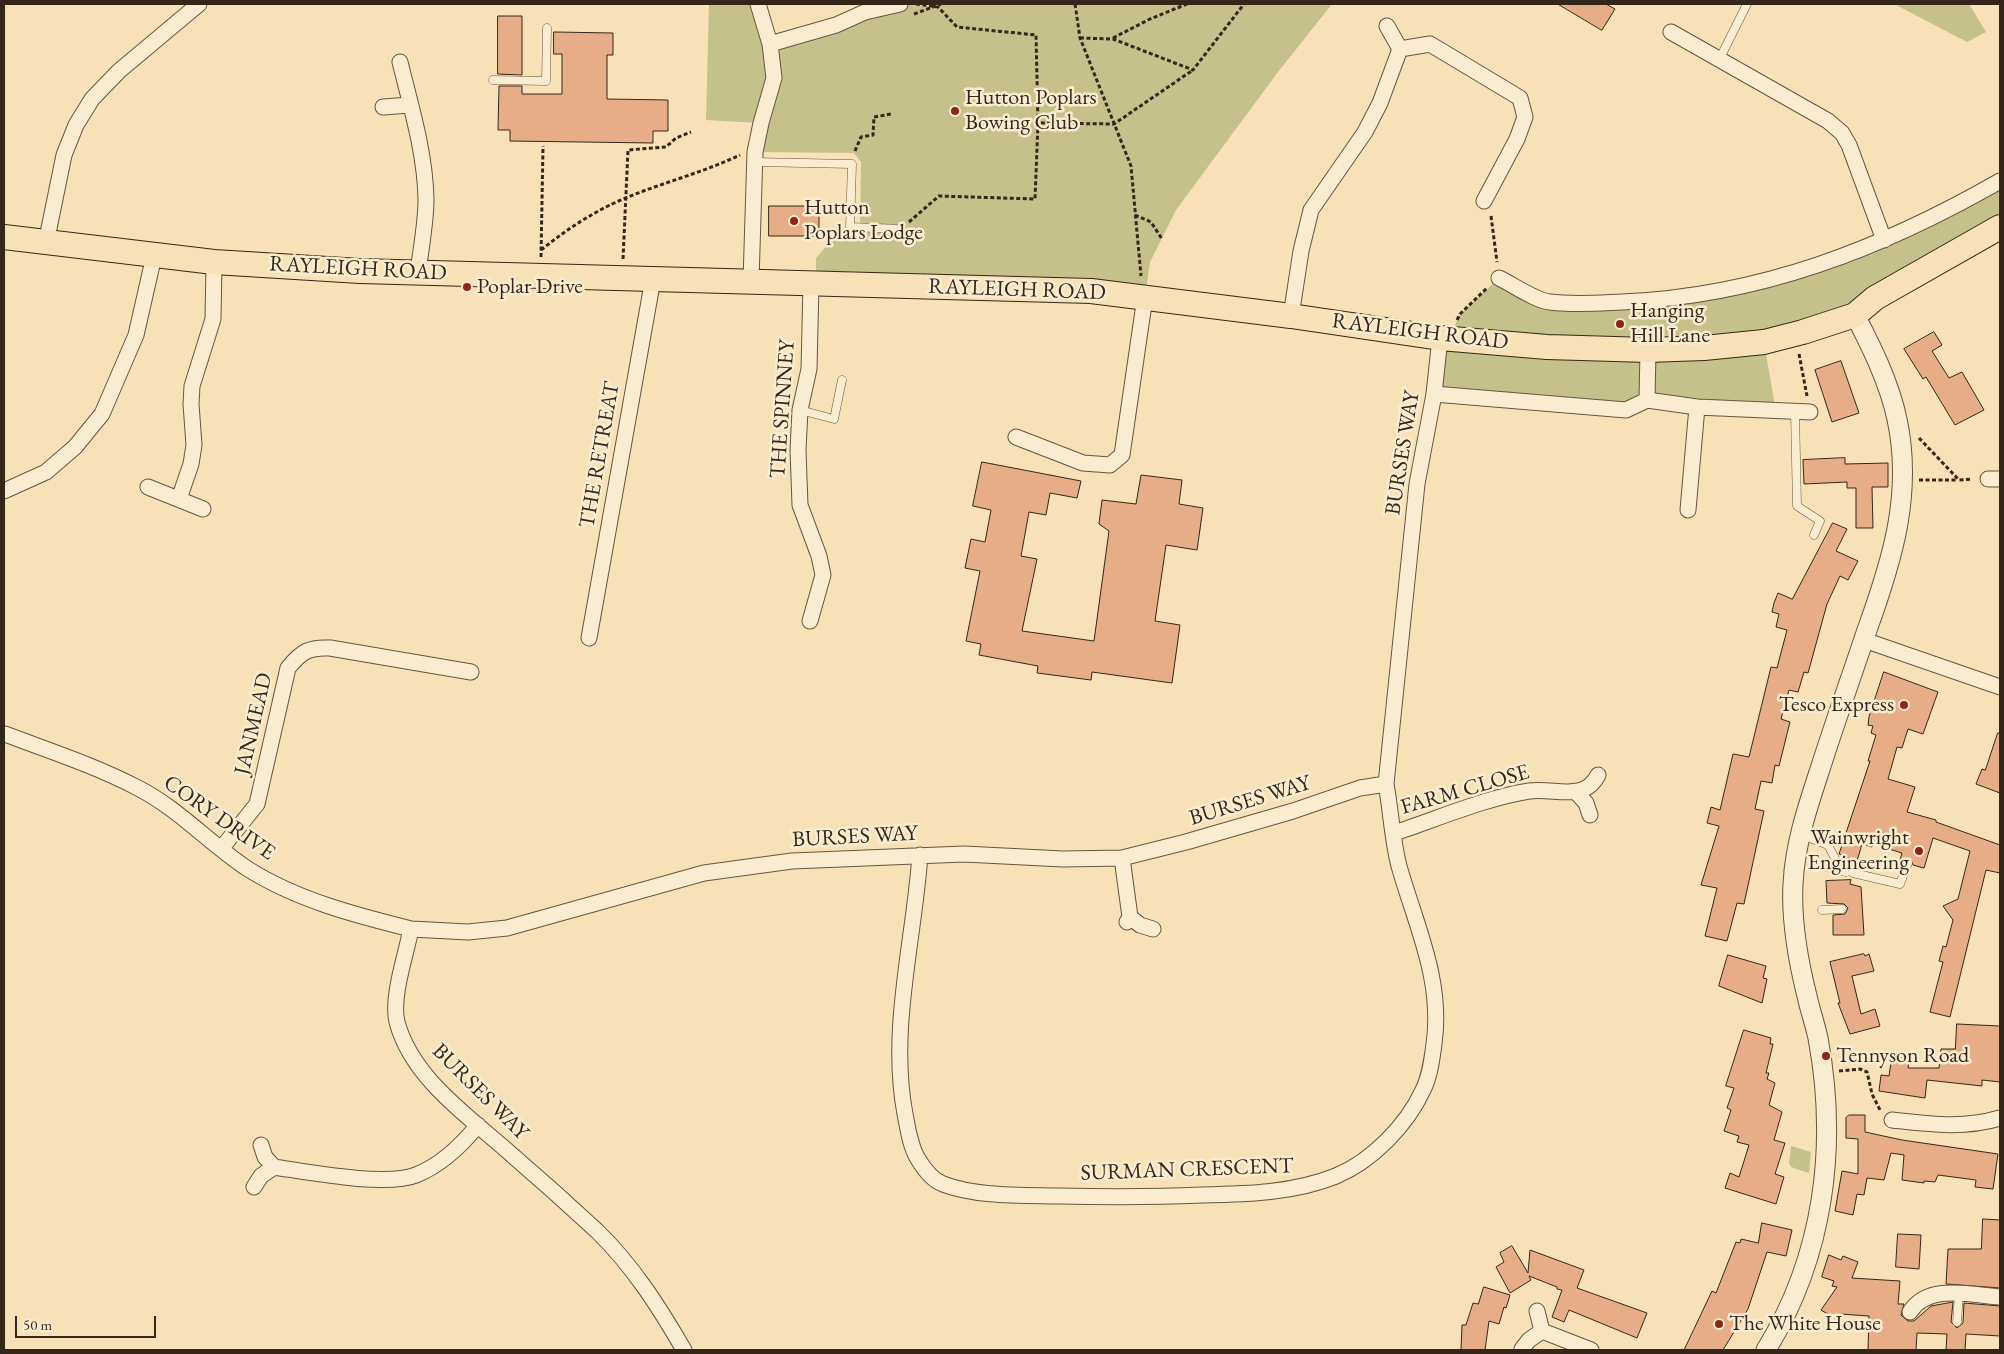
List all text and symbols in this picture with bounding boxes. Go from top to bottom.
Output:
place label: Hutton Poplars Bowing Club [965,85,1097,136]
marker: Hutton Poplars Bowing Club [949,105,961,117]
place label: Hutton Poplars Lodge [804,195,923,246]
marker: Hutton Poplars Lodge [788,215,800,227]
street label: RAYLEIGH ROAD [269,251,447,287]
place label: Poplar Drive [477,274,583,300]
street label: RAYLEIGH ROAD [928,274,1106,306]
marker: Poplar Drive [461,281,473,293]
place label: Hanging Hill Lane [1630,298,1710,350]
street label: RAYLEIGH ROAD [1330,308,1510,356]
marker: Hanging Hill Lane [1614,318,1626,330]
street label: THE SPINNEY [765,339,801,479]
street label: THE RETREAT [574,380,626,530]
street label: BURSES WAY [1380,389,1426,517]
street label: JANMEAD [229,670,279,778]
place label: Tesco Express [1779,692,1894,718]
marker: Tesco Express [1898,699,1910,711]
street label: FARM CLOSE [1398,759,1532,821]
street label: CORY DRIVE [158,770,280,866]
street label: BURSES WAY [1186,770,1314,832]
street label: BURSES WAY [792,821,918,853]
place label: Wainwright Engineering [1808,825,1909,876]
marker: Wainwright Engineering [1913,845,1925,857]
street label: BURSES WAY [426,1038,534,1146]
place label: Tennyson Road [1836,1043,1969,1069]
marker: Tennyson Road [1820,1050,1832,1062]
street label: SURMAN CRESCENT [1080,1153,1294,1187]
scale bar [18,1306,159,1338]
place label: The White House [1729,1311,1881,1337]
text: 50 m [23,1315,52,1334]
marker: The White House [1713,1318,1725,1330]

